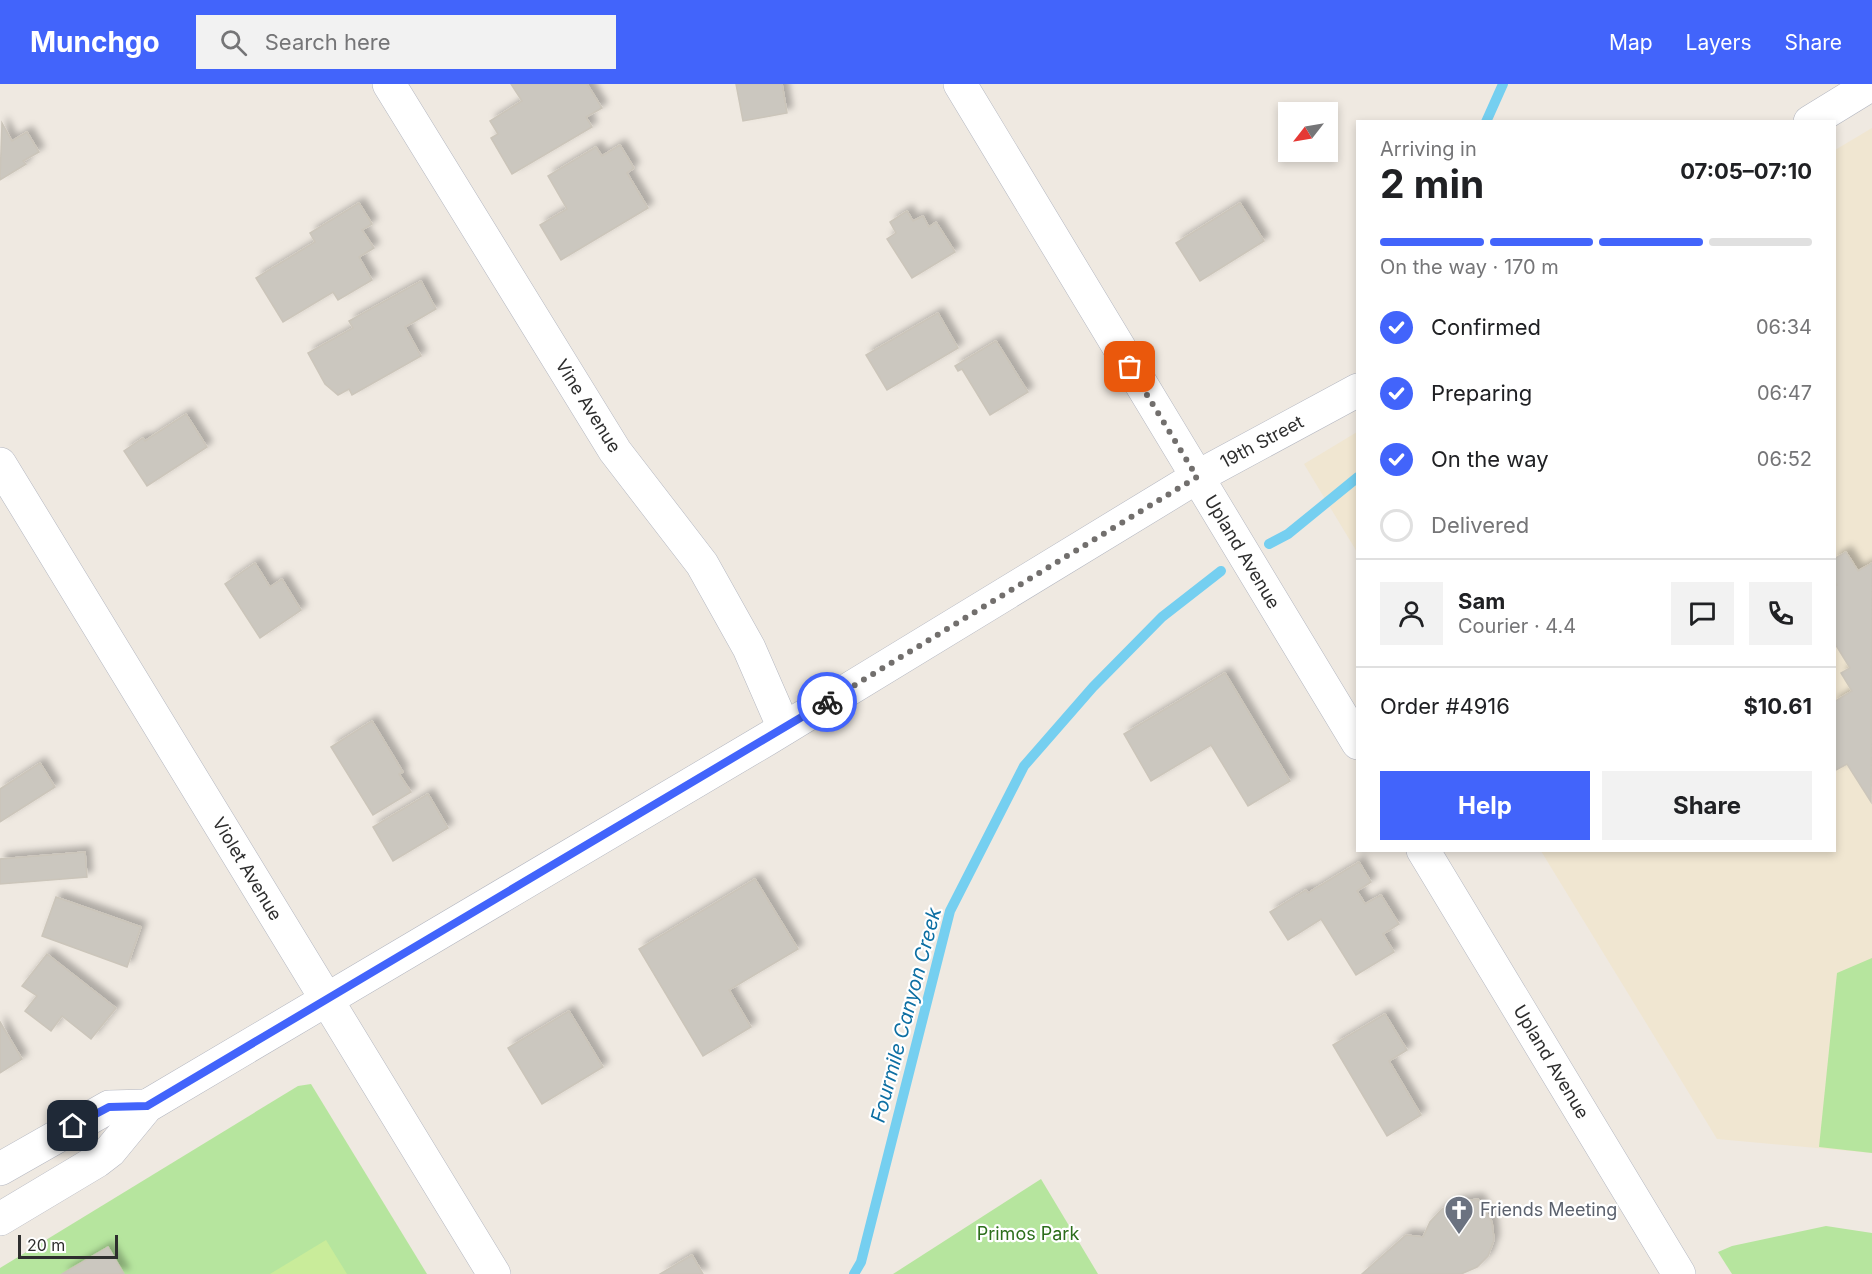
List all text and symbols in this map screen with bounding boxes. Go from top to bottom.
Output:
search box [196,15,616,69]
text: Munchgo [30,25,160,59]
icon: search [217,26,250,59]
text: Search here [265,29,391,55]
text: Map [1609,30,1653,55]
text: Layers [1686,30,1752,55]
text: Share [1785,30,1842,55]
north arrow [1278,102,1338,162]
map controls [1278,102,1338,162]
text: Arriving in [1380,137,1477,161]
text: 07:05–07:10 [1680,158,1812,184]
text: 2 min [1380,160,1484,207]
text: On the way · 170 m [1380,255,1559,279]
icon: check [1380,311,1413,344]
text: Confirmed [1431,314,1541,340]
text: 06:34 [1756,315,1812,339]
pin [1104,341,1155,392]
icon: bag [1113,350,1146,383]
street label: Vine Avenue [551,355,625,456]
icon: check [1380,377,1413,410]
text: Preparing [1431,380,1532,406]
text: 06:47 [1757,381,1812,405]
street label: 19th Street [1217,411,1307,472]
icon: check [1380,443,1413,476]
text: On the way [1431,446,1549,472]
text: 06:52 [1757,447,1812,471]
street label: Upland Avenue [1200,491,1285,612]
text: Delivered [1431,512,1529,538]
button: person [1380,582,1443,645]
button: chat [1671,582,1734,645]
button: phone [1749,582,1812,645]
text: Sam [1458,588,1505,614]
text: Courier · 4.4 [1458,614,1576,638]
courier [797,672,857,732]
icon: bike [811,686,844,719]
text: Order #4916 [1380,693,1510,719]
text: $10.61 [1743,693,1812,719]
button: Help [1380,771,1590,840]
button: Share [1602,771,1812,840]
street label: Violet Avenue [208,813,286,924]
water label: Fourmile Canyon Creek [866,904,947,1125]
street label: Upland Avenue [1509,1001,1594,1122]
pin [47,1100,98,1151]
icon: home [56,1109,89,1142]
church icon: Friends Meeting [1443,1194,1475,1236]
place label: Friends Meeting [1480,1199,1617,1220]
park label: Primos Park [977,1223,1079,1244]
scale bar [18,1232,118,1260]
text: 20 m [27,1235,65,1255]

